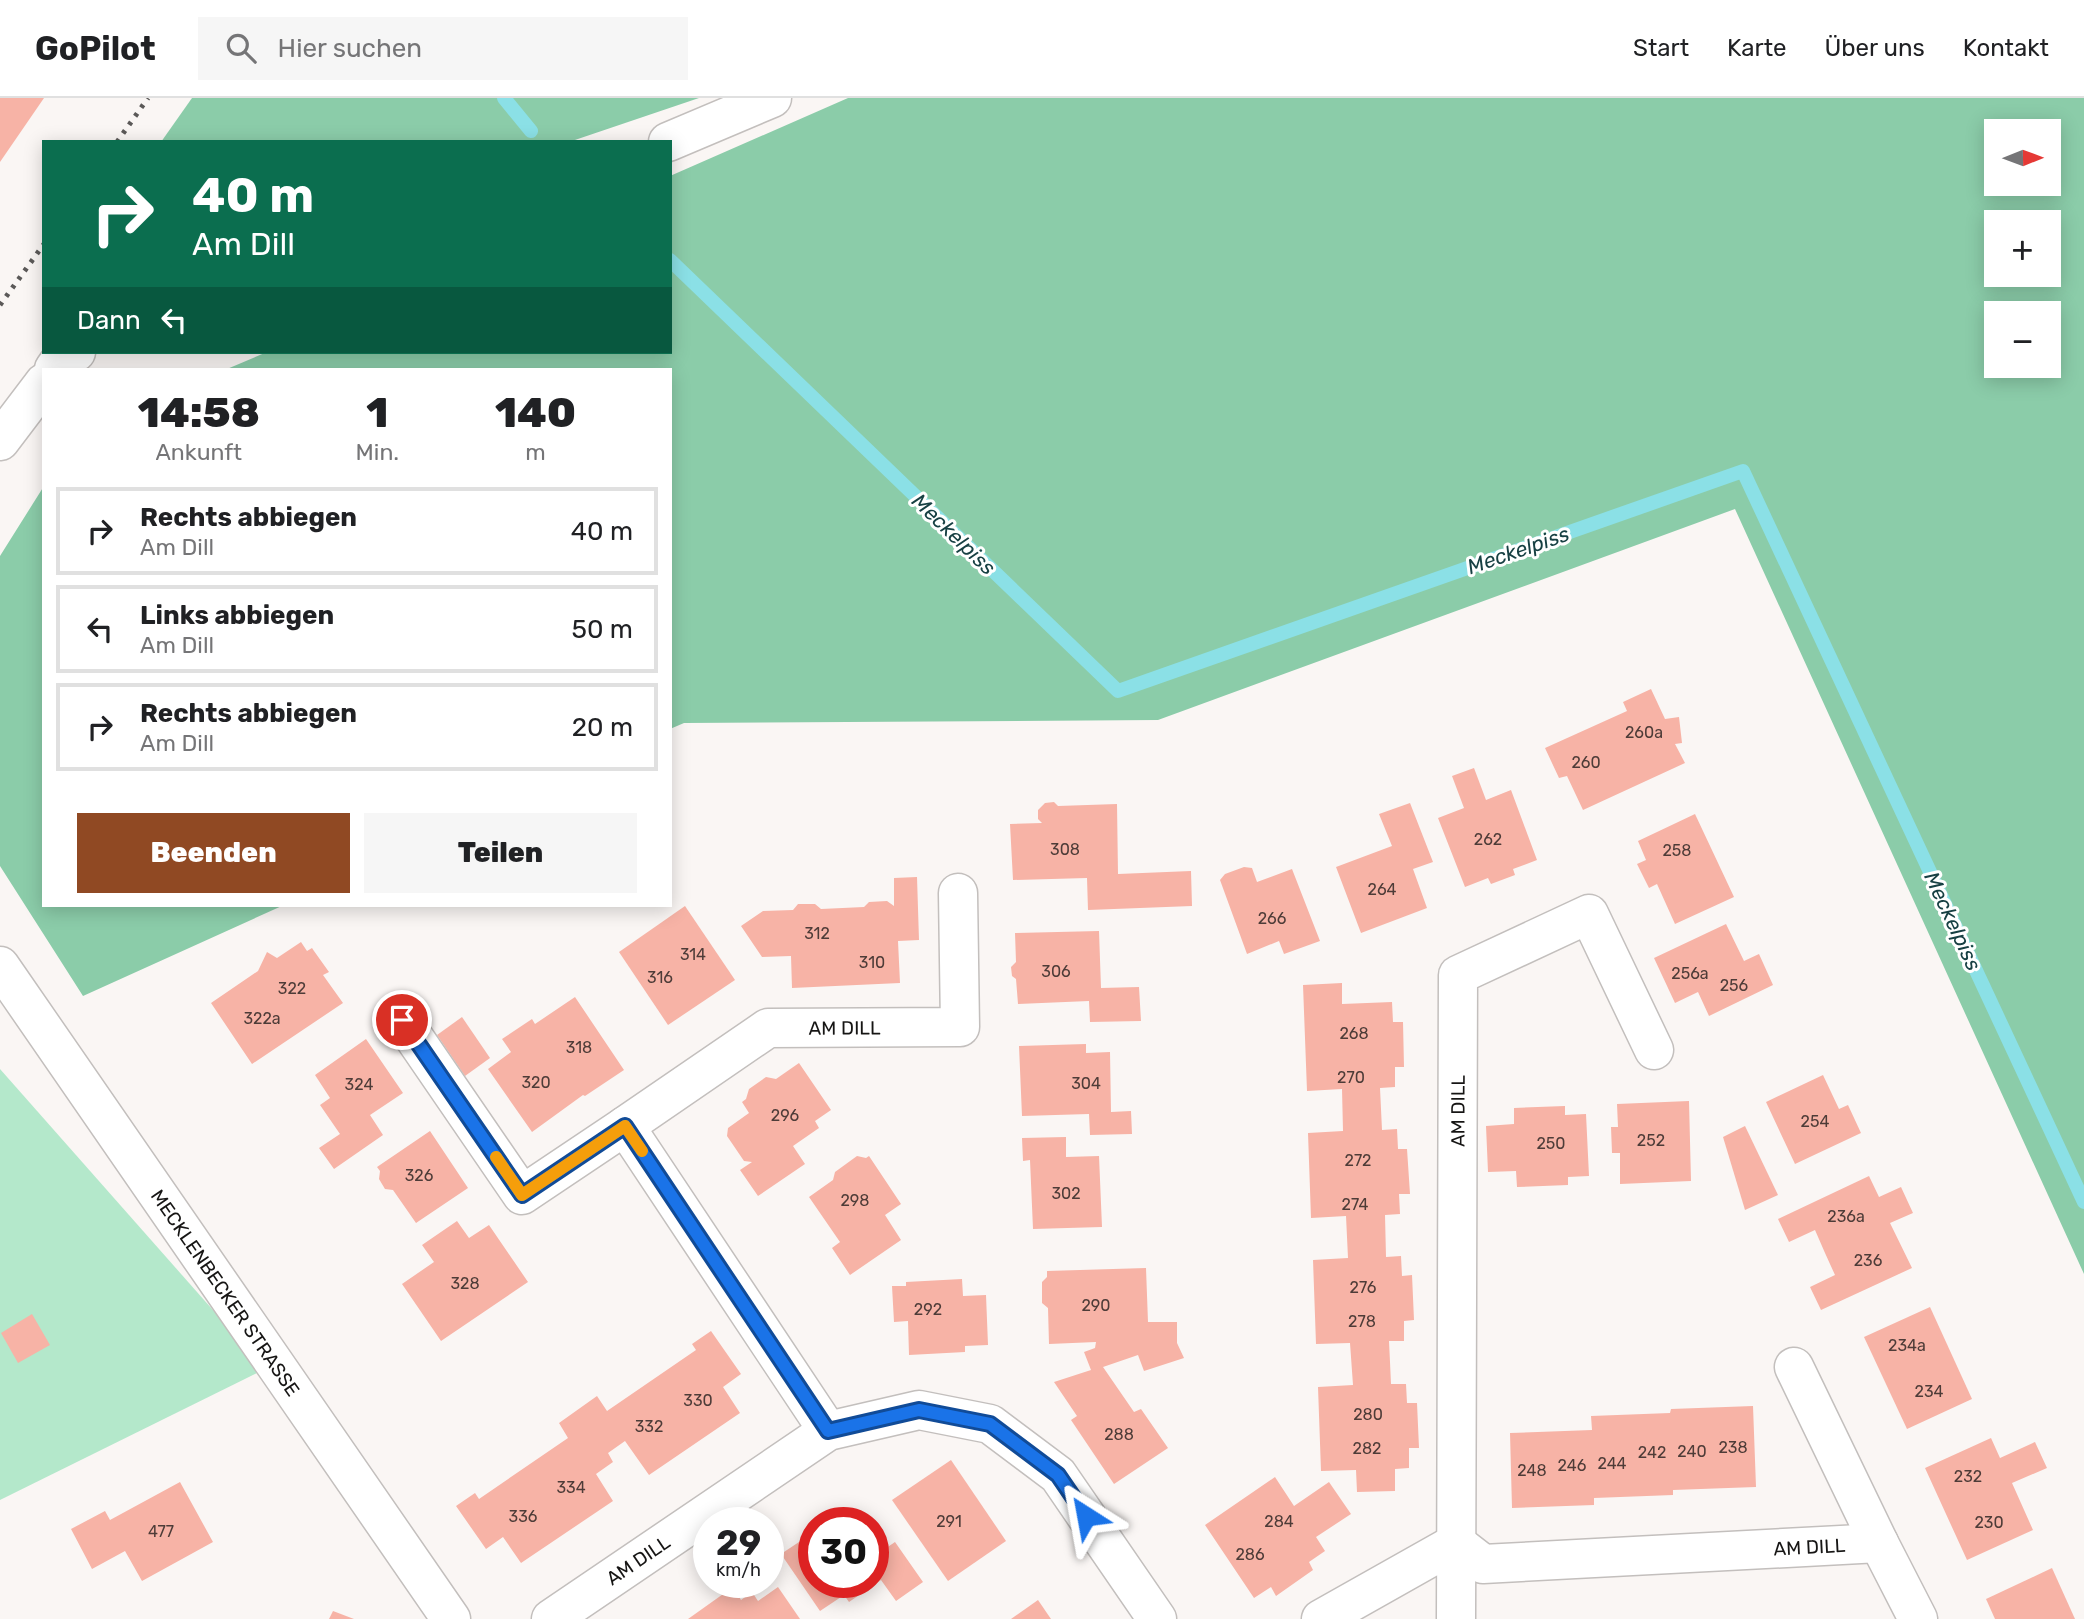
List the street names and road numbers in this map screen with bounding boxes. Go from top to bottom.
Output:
street label: AM DILL [808,1016,881,1039]
street label: AM DILL [1446,1075,1469,1147]
street label: MECKLENBECKER STRASSE [146,1185,305,1400]
street label: AM DILL [602,1530,674,1590]
street label: AM DILL [1773,1533,1846,1560]

